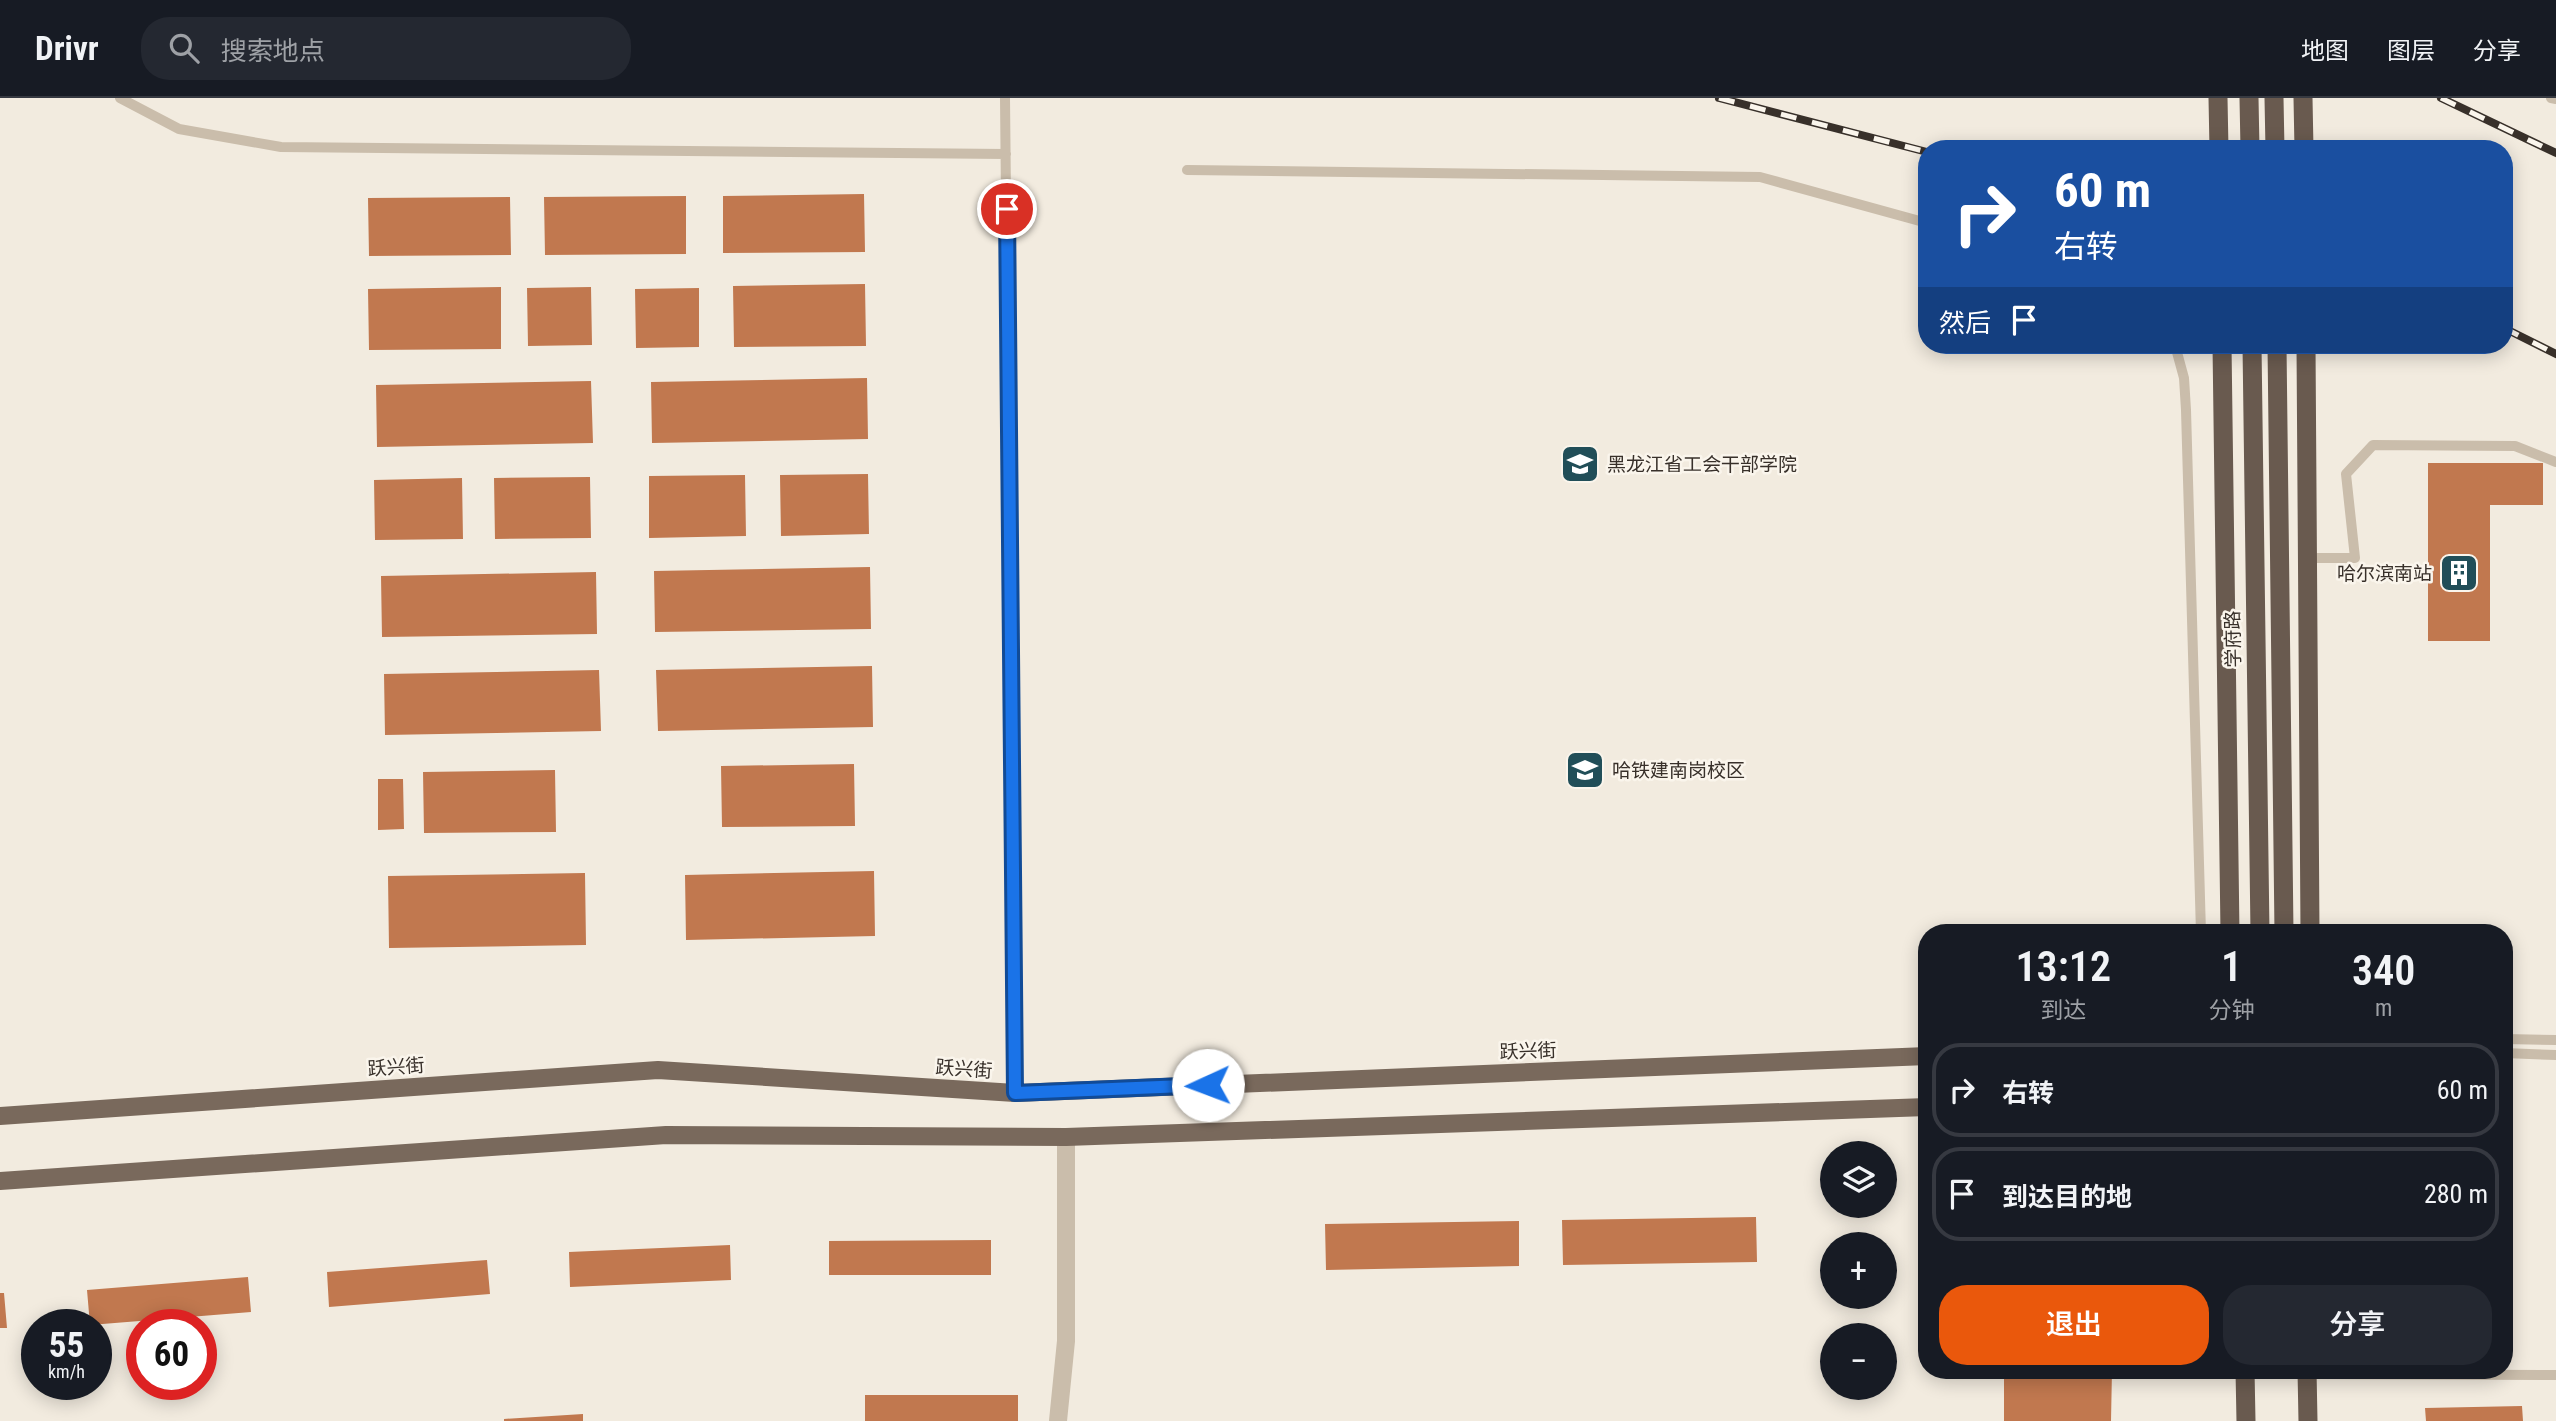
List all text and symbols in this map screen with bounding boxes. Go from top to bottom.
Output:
search box [141,17,631,80]
text: Drivr [35,29,99,68]
icon: search [165,29,203,67]
text: 搜索地点 [221,36,325,66]
text: 地图 [2301,37,2349,65]
text: 图层 [2387,37,2435,65]
text: 分享 [2473,37,2521,65]
text: 60 m [2054,162,2151,219]
icon: right [1939,168,2030,259]
pin [977,179,1037,239]
icon: arrive [988,190,1026,228]
text: 右转 [2054,228,2118,266]
icon: arrive [2005,301,2043,339]
text: 然后 [1939,308,1991,338]
school or university icon: 黑龙江省工会干部学院 [1559,443,1601,485]
place label: 黑龙江省工会干部学院 [1607,453,1797,476]
building icon: 哈尔滨南站 [2438,552,2480,594]
place label: 哈尔滨南站 [2337,562,2432,585]
street label: 学府路 [2221,610,2245,668]
school or university icon: 哈铁建南岗校区 [1564,749,1606,791]
place label: 哈铁建南岗校区 [1612,759,1745,782]
text: 13:12 [2016,942,2111,991]
text: 1 [2221,942,2242,991]
text: 340 [2352,946,2415,995]
text: m [2375,995,2392,1022]
text: 到达 [2040,997,2086,1024]
text: 分钟 [2209,997,2255,1024]
street label: 跃兴街 [1499,1039,1557,1063]
position arrow [1171,1048,1245,1122]
street label: 跃兴街 [367,1054,425,1080]
street label: 跃兴街 [935,1056,993,1082]
icon: right [1943,1071,1981,1109]
text: 60 m [2437,1075,2488,1105]
text: 右转 [2002,1078,2054,1108]
map controls [1820,1141,1897,1400]
button: layers [1820,1141,1897,1218]
icon: arrive [1943,1175,1981,1213]
text: 280 m [2424,1179,2488,1209]
text: 到达目的地 [2002,1182,2132,1212]
button: + [1820,1232,1897,1309]
button: 退出 [1939,1285,2209,1365]
button: 分享 [2223,1285,2492,1365]
speed limit sign: 60 [126,1309,217,1400]
button: − [1820,1323,1897,1400]
text: 55 [49,1325,84,1366]
text: km/h [48,1361,85,1382]

